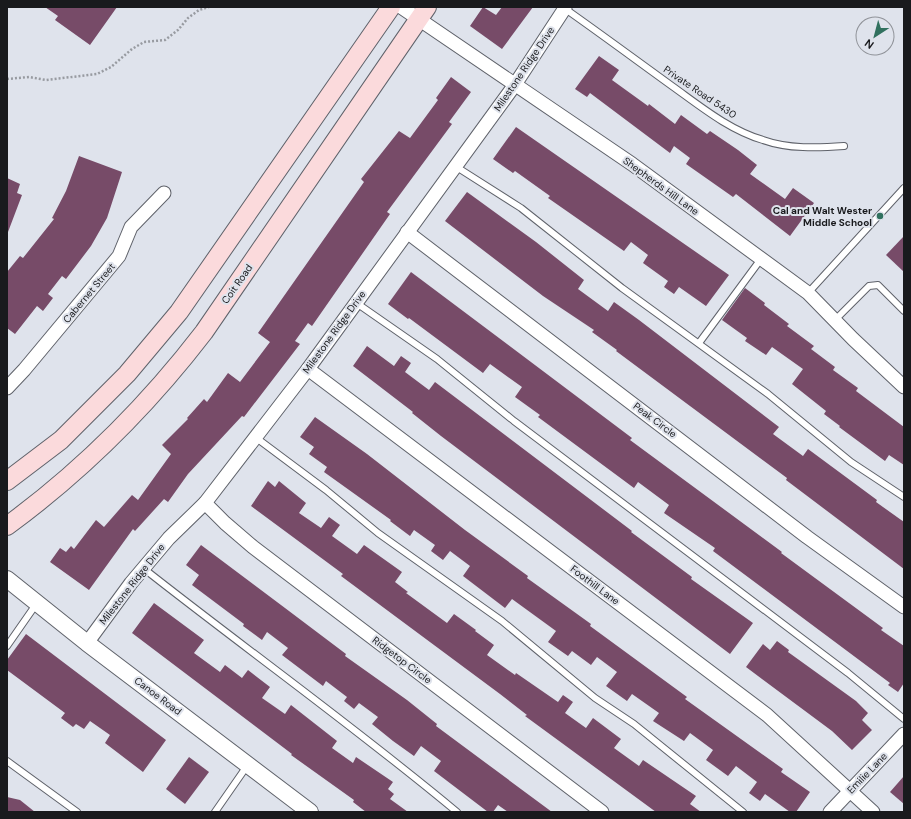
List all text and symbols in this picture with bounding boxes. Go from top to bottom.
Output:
north arrow [855,16,895,56]
street label: Milestone Ridge Drive [491,24,557,114]
text: N [862,36,876,52]
street label: Private Road 5430 [661,63,739,121]
street label: Shepherds Hill Lane [620,154,702,218]
place label: Cal and Walt Wester Middle School [773,204,872,229]
marker: Cal and Walt Wester Middle School [875,211,885,221]
street label: Cabernet Street [60,260,118,326]
street label: Coit Road [219,262,255,306]
street label: Milestone Ridge Drive [300,288,369,376]
street label: Peak Circle [631,399,680,441]
street label: Milestone Ridge Drive [96,541,168,627]
street label: Foothill Lane [568,562,622,608]
street label: Ridgetop Circle [370,633,434,687]
street label: Canoe Road [132,674,184,718]
street label: Emilie Lane [844,750,890,796]

